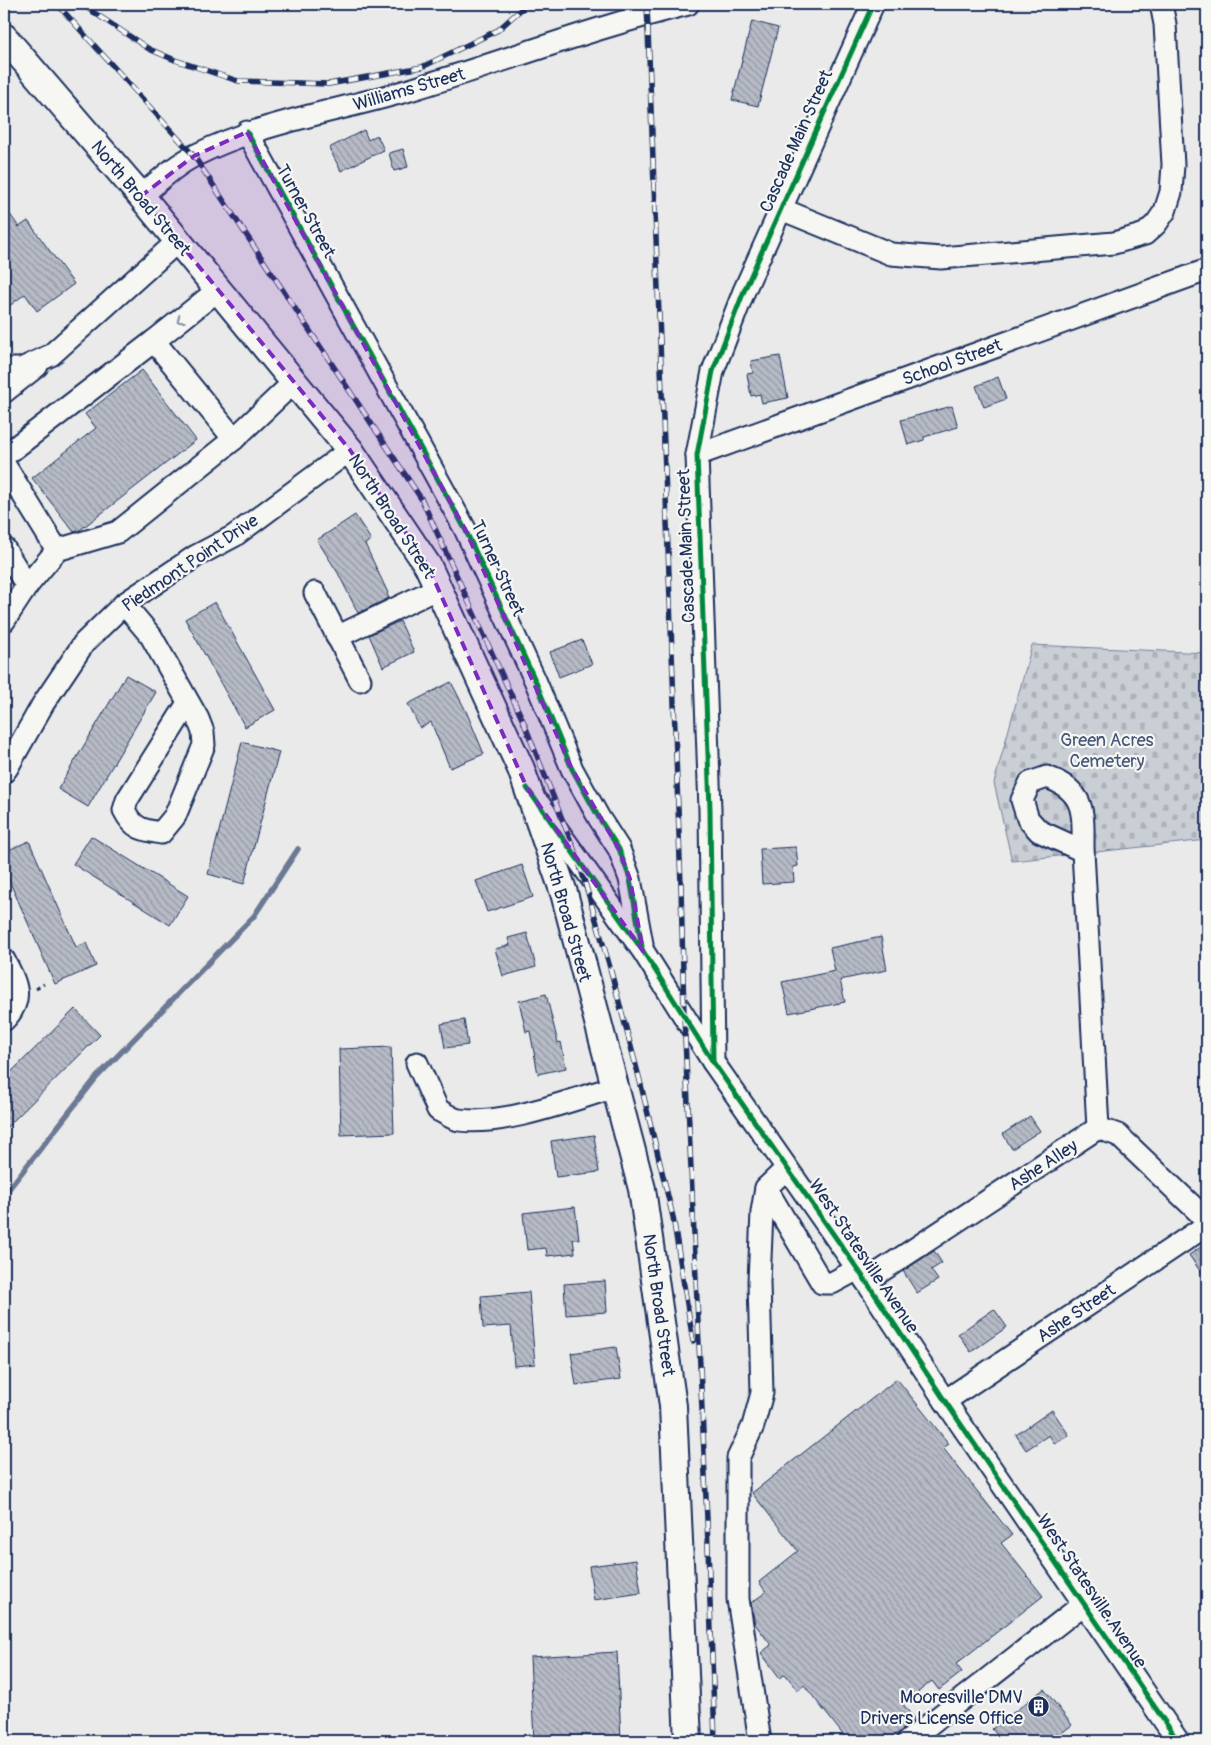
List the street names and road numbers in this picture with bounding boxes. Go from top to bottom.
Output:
street label: Williams Street [351,62,468,116]
street label: Cascade Main Street [755,65,839,216]
street label: North Broad Street [86,136,196,261]
street label: Turner Street [271,161,341,263]
street label: School Street [899,334,1006,391]
street label: North Broad Street [343,450,441,583]
street label: Cascade Main Street [672,468,701,623]
street label: Piedmont Point Drive [118,509,263,618]
street label: Turner Street [465,517,530,620]
street label: North Broad Street [535,840,597,985]
street label: Ashe Alley [1004,1134,1082,1196]
street label: West Statesville Avenue [803,1175,924,1338]
street label: North Broad Street [637,1232,680,1379]
street label: Ashe Street [1033,1278,1121,1348]
street label: West Statesville Avenue [1031,1510,1152,1673]

